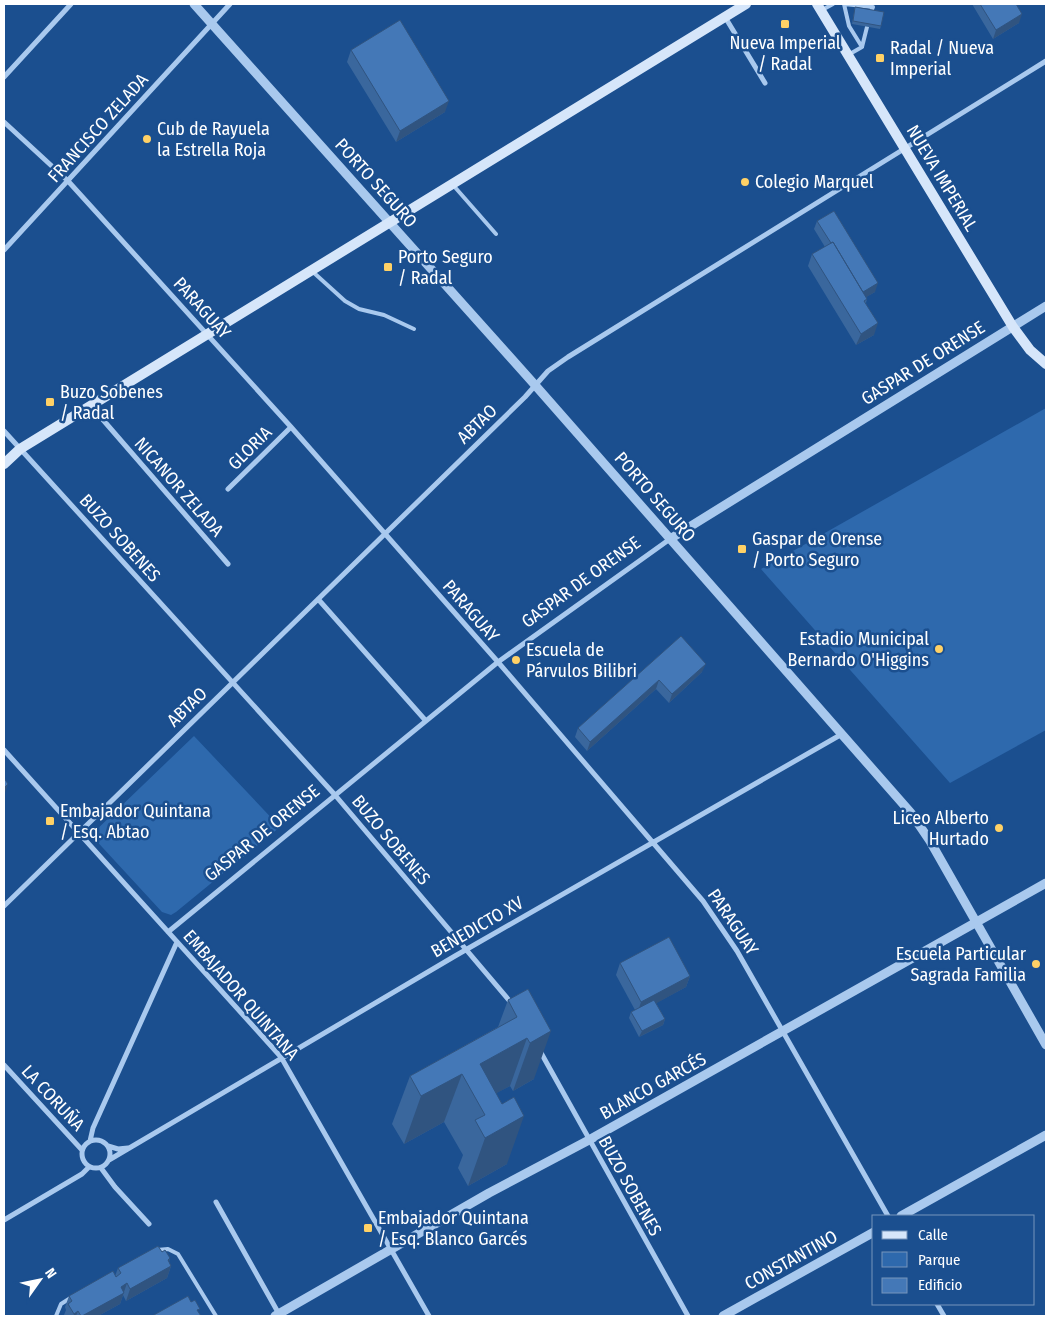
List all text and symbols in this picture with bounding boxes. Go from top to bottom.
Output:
marker: Nueva Imperial / Radal [779,18,791,30]
place label: Nueva Imperial / Radal [729,32,841,75]
place label: Radal / Nueva Imperial [890,37,994,80]
marker: Radal / Nueva Imperial [874,52,886,64]
street label: FRANCISCO ZELADA [43,68,153,187]
place label: Cub de Rayuela la Estrella Roja [157,118,270,161]
street label: NUEVA IMPERIAL [902,121,982,235]
marker: Cub de Rayuela la Estrella Roja [141,133,153,145]
street label: PORTO SEGURO [330,134,422,232]
place label: Colegio Marquel [755,171,874,193]
marker: Colegio Marquel [739,176,751,188]
place label: Porto Seguro / Radal [398,246,493,289]
marker: Porto Seguro / Radal [382,261,394,273]
street label: PARAGUAY [169,273,235,343]
street label: GASPAR DE ORENSE [857,316,989,410]
place label: Buzo Sobenes / Radal [60,381,163,424]
marker: Buzo Sobenes / Radal [44,396,56,408]
street label: ABTAO [452,400,502,448]
street label: GLORIA [224,421,277,474]
street label: NICANOR ZELADA [130,433,229,542]
street label: PORTO SEGURO [610,447,700,547]
street label: BUZO SOBENES [75,490,165,586]
place label: Gaspar de Orense / Porto Seguro [752,528,882,571]
street label: GASPAR DE ORENSE [517,532,645,632]
marker: Gaspar de Orense / Porto Seguro [736,543,748,555]
street label: PARAGUAY [438,575,504,647]
place label: Estadio Municipal Bernardo O'Higgins [788,628,929,671]
place label: Escuela de Párvulos Bilibri [526,639,637,682]
marker: Estadio Municipal Bernardo O'Higgins [933,643,945,655]
marker: Escuela de Párvulos Bilibri [510,654,522,666]
street label: ABTAO [162,683,212,731]
street label: GASPAR DE ORENSE [200,780,324,886]
street label: BUZO SOBENES [347,791,435,889]
place label: Embajador Quintana / Esq. Abtao [60,800,211,843]
place label: Liceo Alberto Hurtado [892,807,989,850]
marker: Embajador Quintana / Esq. Abtao [44,815,56,827]
marker: Liceo Alberto Hurtado [993,822,1005,834]
street label: PARAGUAY [703,885,763,959]
street label: BENEDICTO XV [427,891,528,962]
street label: EMBAJADOR QUINTANA [178,925,304,1065]
place label: Escuela Particular Sagrada Familia [896,943,1027,986]
marker: Escuela Particular Sagrada Familia [1030,958,1042,970]
street label: BLANCO GARCÉS [595,1047,710,1124]
street label: LA CORUÑA [17,1060,90,1136]
street label: BUZO SOBENES [594,1132,666,1240]
place label: Embajador Quintana / Esq. Blanco Garcés [378,1207,529,1250]
legend [872,1215,1035,1305]
marker: Embajador Quintana / Esq. Blanco Garcés [362,1222,374,1234]
street label: CONSTANTINO [741,1225,841,1295]
text: Calle [918,1226,948,1244]
text: Parque [918,1251,961,1269]
north arrow [15,1255,65,1305]
text: N [41,1265,60,1281]
text: Edificio [918,1276,963,1294]

